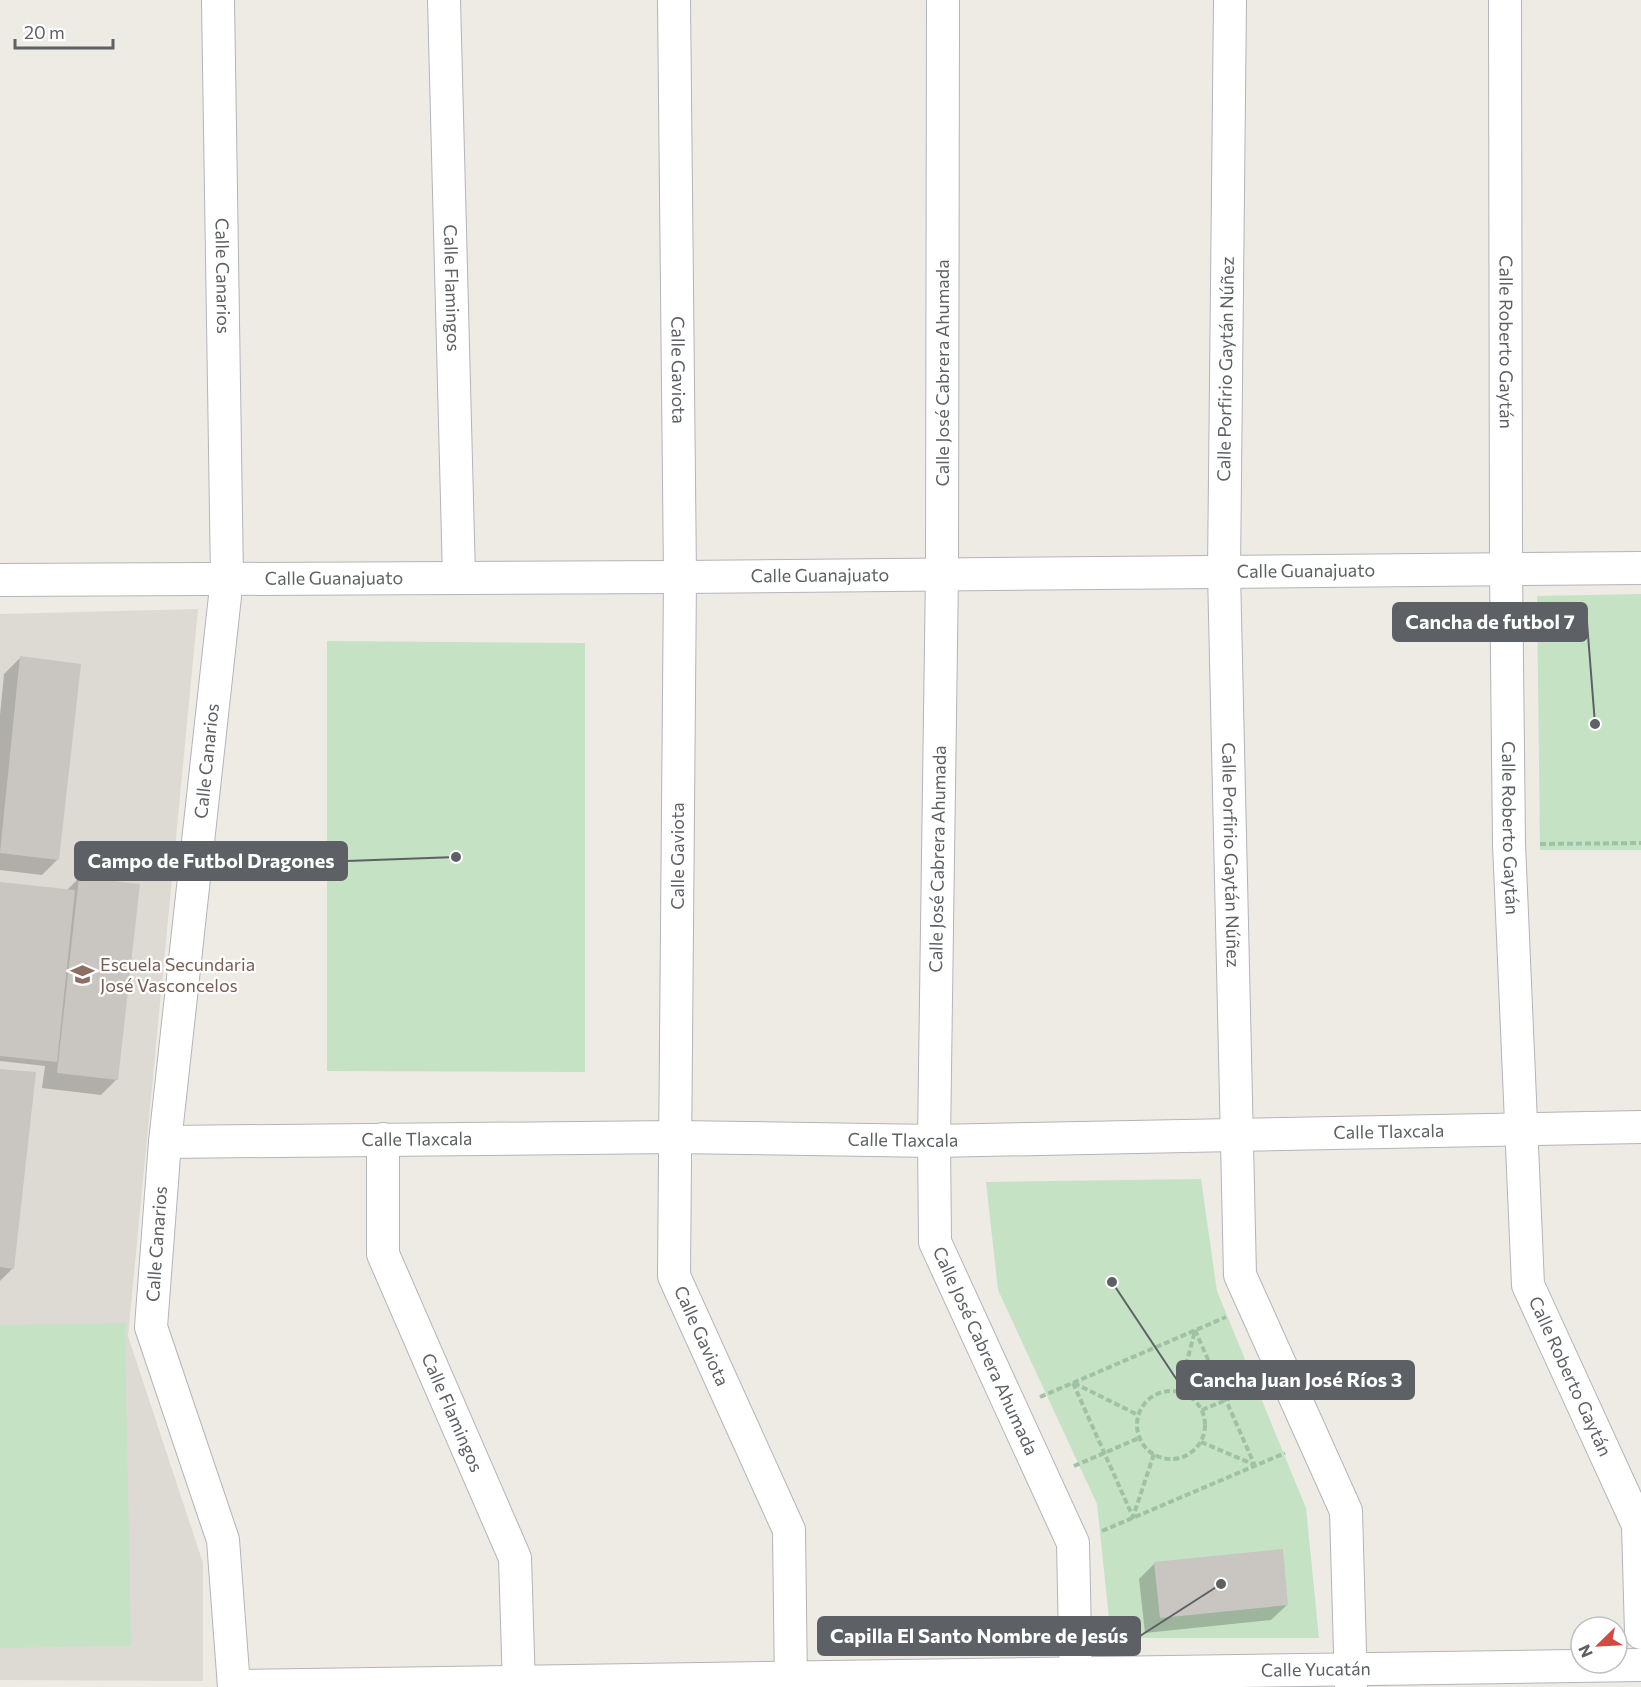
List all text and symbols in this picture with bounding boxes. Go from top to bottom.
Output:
scale bar [15,12,112,50]
text: 20 m [24,21,65,43]
street label: Calle Canarios [211,218,235,334]
street label: Calle Flamingos [440,224,465,352]
street label: Calle Roberto Gaytán [1495,255,1518,429]
street label: Calle Porfirio Gaytán Núñez [1212,256,1238,482]
street label: Calle José Cabrera Ahumada [931,259,953,487]
street label: Calle Gaviota [667,316,690,424]
street label: Calle Guanajuato [1237,558,1375,582]
street label: Calle Guanajuato [751,563,889,586]
street label: Calle Guanajuato [265,566,403,589]
callout: Cancha de futbol 7 [1393,603,1587,641]
text: Cancha de futbol 7 [1405,609,1575,633]
street label: Calle Canarios [189,702,223,820]
street label: Calle Roberto Gaytán [1498,741,1524,915]
street label: Calle Porfirio Gaytán Núñez [1218,742,1245,968]
street label: Calle José Cabrera Ahumada [924,745,950,973]
street label: Calle Gaviota [666,802,688,910]
callout: Campo de Futbol Dragones [75,842,347,880]
text: Campo de Futbol Dragones [87,848,335,872]
place label: Escuela Secundaria José Vasconcelos [100,953,255,996]
school or university icon: Escuela Secundaria José Vasconcelos [69,962,95,988]
street label: Calle Tlaxcala [1333,1119,1445,1143]
street label: Calle Tlaxcala [361,1127,473,1150]
street label: Calle Tlaxcala [847,1128,959,1151]
street label: Calle Canarios [141,1185,171,1303]
street label: Calle José Cabrera Ahumada [929,1243,1043,1459]
street label: Calle Gaviota [670,1282,734,1389]
street label: Calle Roberto Gaytán [1525,1292,1617,1460]
street label: Calle Flamingos [417,1350,488,1475]
callout: Cancha Juan José Ríos 3 [1177,1361,1414,1399]
text: Cancha Juan José Ríos 3 [1190,1367,1402,1391]
north arrow [1569,1615,1629,1675]
callout: Capilla El Santo Nombre de Jesús [818,1617,1140,1655]
text: Capilla El Santo Nombre de Jesús [830,1623,1128,1647]
text: N [1574,1642,1596,1661]
street label: Calle Yucatán [1261,1657,1371,1681]

